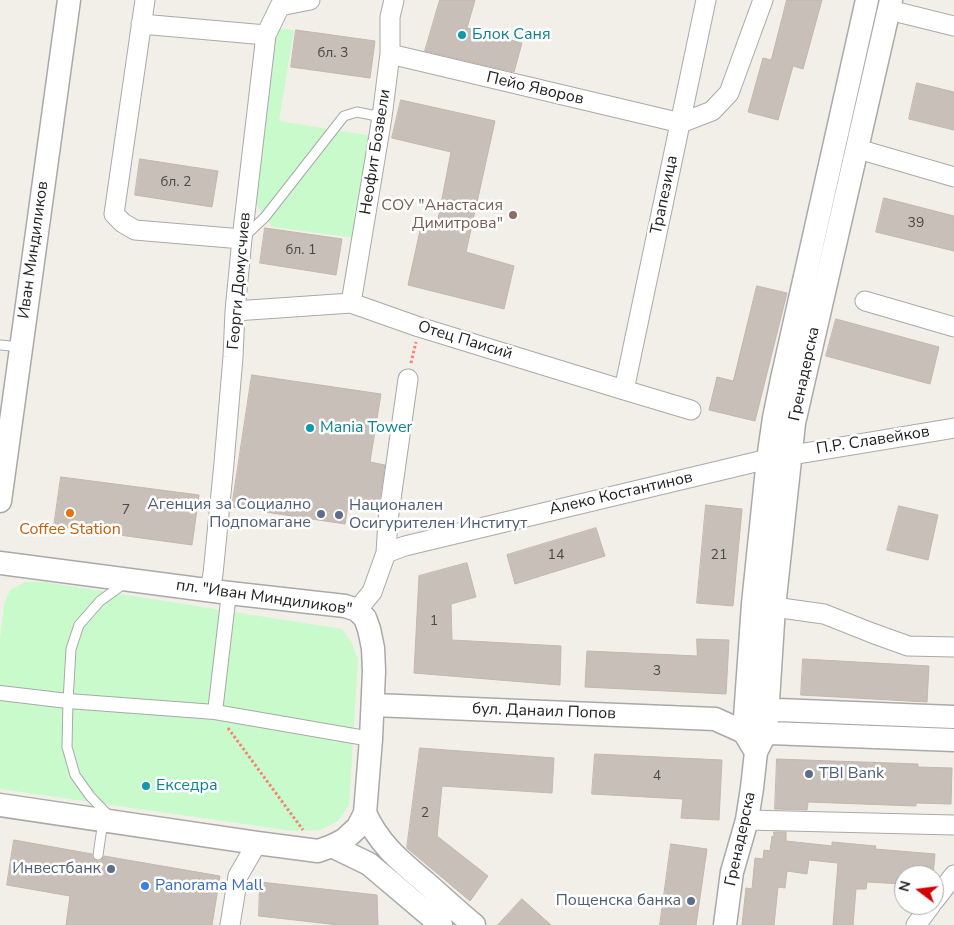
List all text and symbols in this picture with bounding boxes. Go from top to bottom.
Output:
place label: Блок Саня [472,25,551,45]
marker: Блок Саня [456,29,468,41]
house number: бл. 3 [317,46,349,62]
street label: Пейо Яворов [485,68,585,110]
street label: Неофит Бозвели [357,88,395,216]
street label: Трапезица [647,154,683,236]
house number: бл. 2 [160,175,192,191]
street label: Иван Миндиликов [15,180,53,320]
place label: СОУ "Анастасия Димитрова" [381,196,503,234]
marker: СОУ "Анастасия Димитрова" [507,209,519,221]
street label: Георги Домусчиев [224,211,256,351]
house number: 39 [908,216,924,232]
house number: бл. 1 [285,243,317,259]
street label: Отец Паисий [415,317,515,365]
street label: Гренадерска [786,325,824,423]
place label: Mania Tower [320,418,412,438]
marker: Mania Tower [304,422,316,434]
street label: П.Р. Славейков [815,423,931,459]
street label: Алеко Костантинов [547,468,695,520]
place label: Агенция за Социално Подпомагане [147,495,311,533]
place label: Национален Осигурителен Институт [349,496,527,534]
house number: 7 [122,503,130,519]
marker: Coffee Station [64,507,76,519]
marker: Агенция за Социално Подпомагане [315,508,327,520]
marker: Национален Осигурителен Институт [333,509,345,521]
place label: Coffee Station [19,520,121,540]
house number: 14 [548,548,564,564]
house number: 21 [711,548,727,564]
street label: пл. "Иван Миндиликов" [175,576,353,620]
house number: 1 [430,614,438,630]
house number: 3 [653,664,661,680]
street label: бул. Данаил Попов [472,700,616,724]
place label: TBI Bank [819,764,884,784]
marker: TBI Bank [803,768,815,780]
house number: 4 [653,769,661,785]
place label: Екседра [156,776,218,796]
marker: Екседра [140,780,152,792]
street label: Гренадерска [722,790,760,888]
house number: 2 [421,806,429,822]
place label: Инвестбанк [12,859,101,879]
marker: Инвестбанк [105,863,117,875]
north arrow [894,865,944,915]
place label: Panorama Mall [155,876,263,896]
text: N [894,879,916,894]
marker: Panorama Mall [139,880,151,892]
place label: Пощенска банка [556,891,681,911]
marker: Пощенска банка [685,895,697,907]

